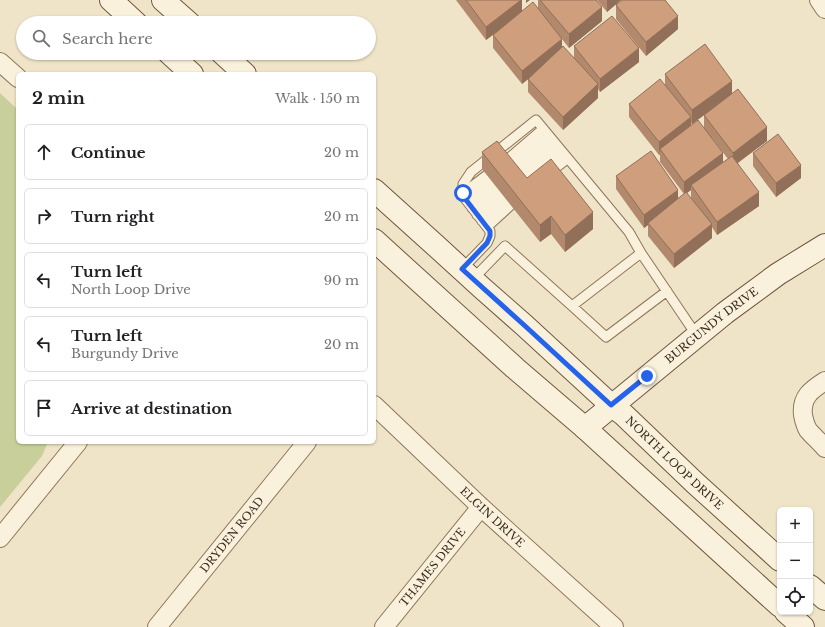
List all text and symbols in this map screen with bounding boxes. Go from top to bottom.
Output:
search box [16,16,376,60]
icon: search [30,27,52,49]
text: Search here [62,29,153,48]
text: 2 min [32,88,85,109]
text: Walk · 150 m [275,90,360,107]
icon: ahead [33,141,55,163]
text: Continue [71,143,146,162]
text: 20 m [324,144,359,161]
route start [454,184,472,202]
icon: right [33,205,55,227]
text: Turn right [71,207,154,226]
text: 20 m [324,208,359,225]
text: Turn left [71,262,142,281]
icon: left [33,269,55,291]
text: 90 m [324,272,359,289]
text: North Loop Drive [71,281,191,298]
street label: BURGUNDY DRIVE [662,284,761,366]
text: Turn left [71,326,142,345]
icon: left [33,333,55,355]
text: 20 m [324,336,359,353]
text: Burgundy Drive [71,345,179,362]
route end [638,367,656,385]
icon: arrive [33,397,55,419]
text: Arrive at destination [71,399,232,418]
street label: NORTH LOOP DRIVE [623,413,726,512]
street label: ELGIN DRIVE [457,484,528,550]
street label: DRYDEN ROAD [197,494,267,575]
map controls [777,507,813,615]
button: + [777,507,813,543]
street label: THAMES DRIVE [396,525,468,609]
button: − [777,543,813,579]
button: locate [777,579,813,615]

